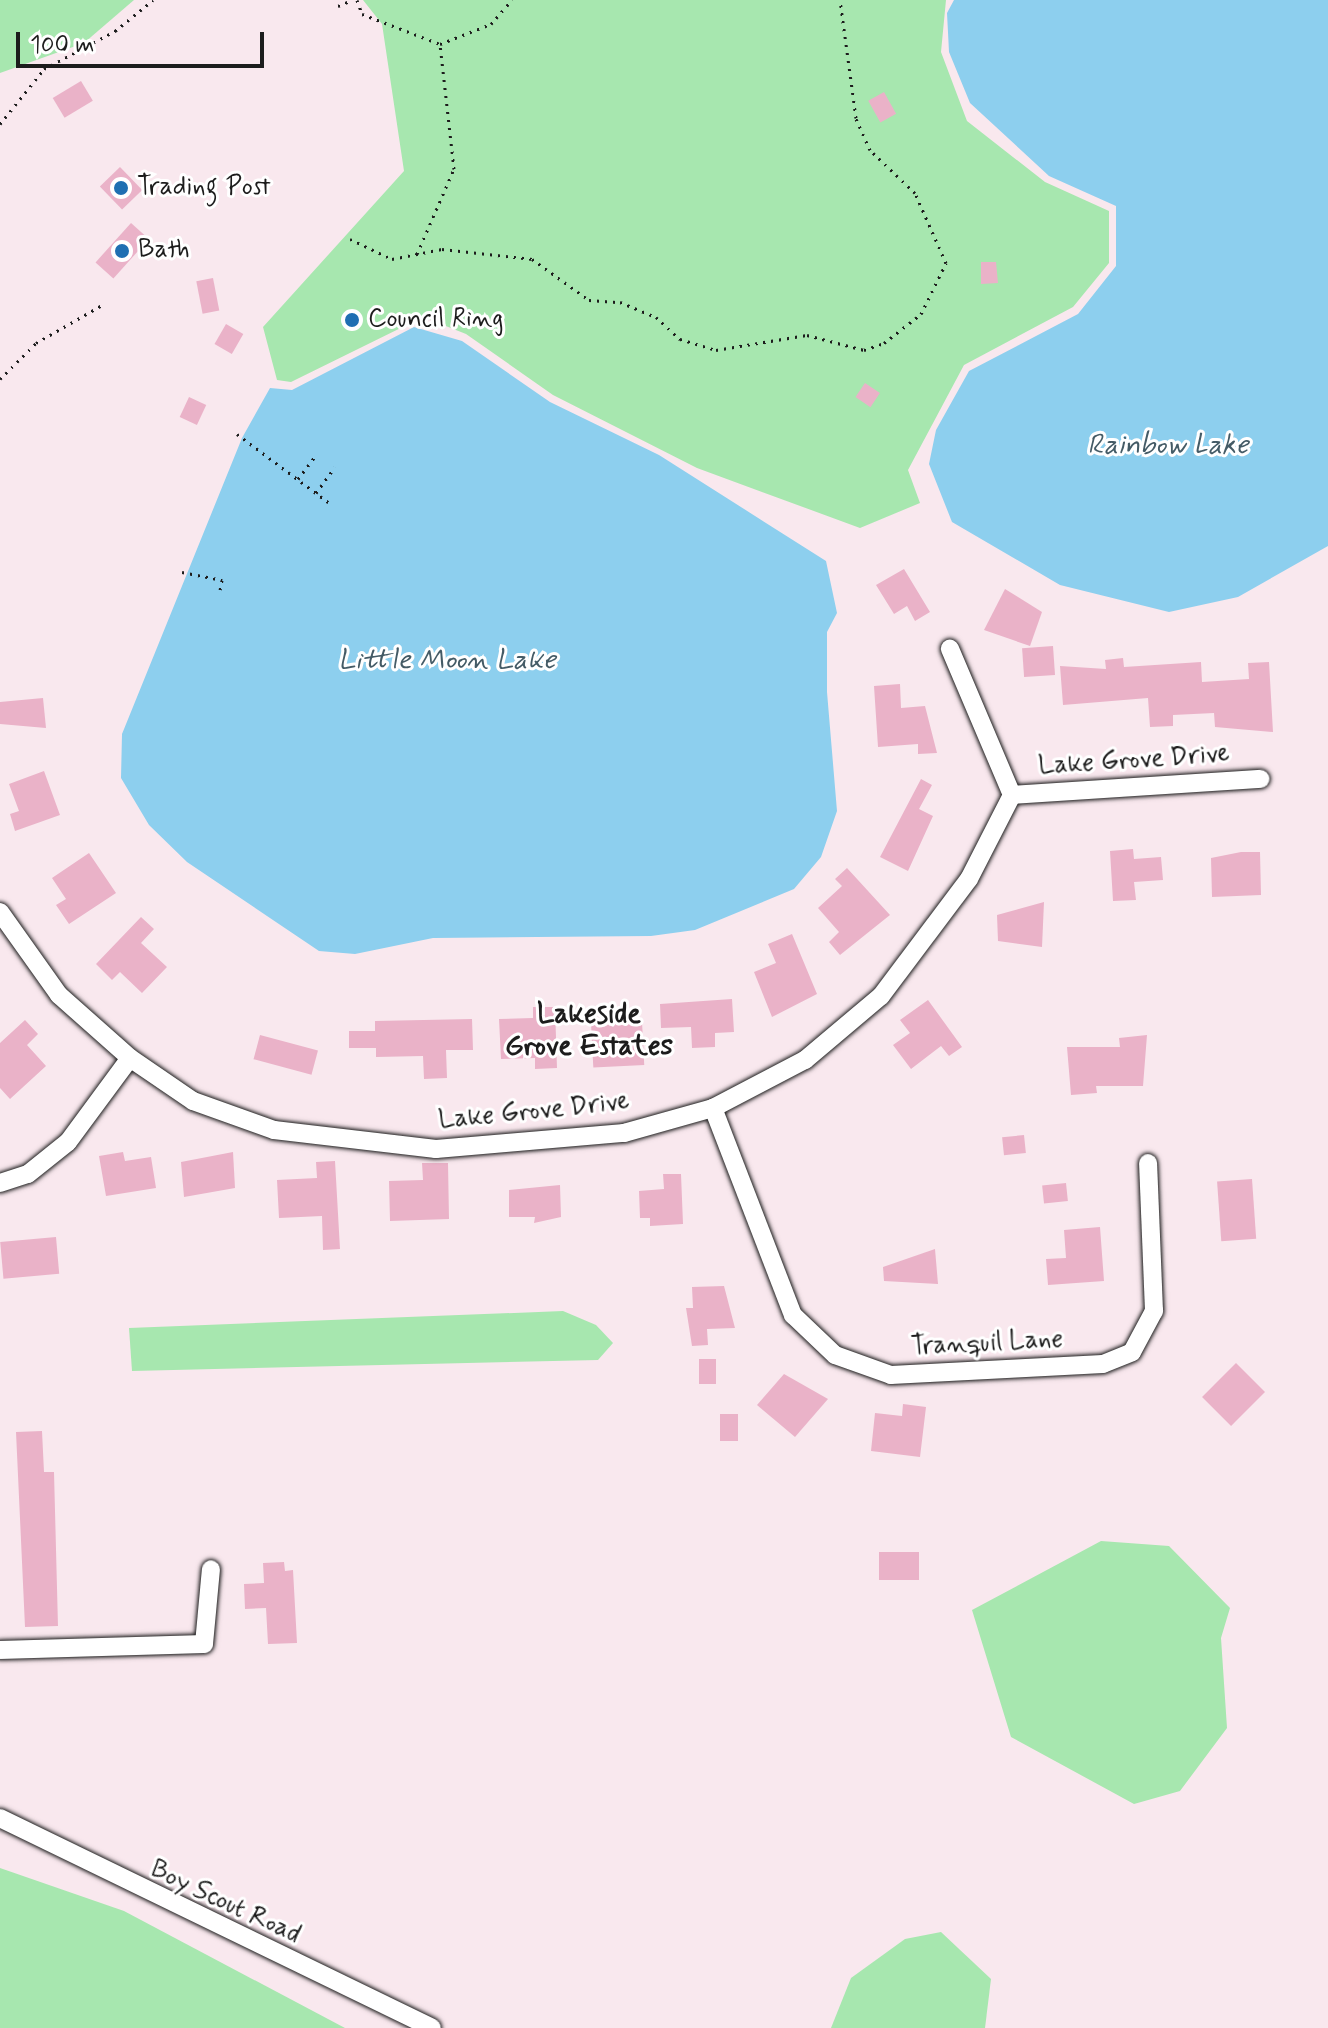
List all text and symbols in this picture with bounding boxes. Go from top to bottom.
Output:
scale bar [20,16,268,66]
text: 100 m [30,30,94,61]
place label: Trading Post [137,172,266,204]
marker: Trading Post [112,179,130,197]
place label: Bath [138,235,190,267]
marker: Bath [113,242,131,260]
place label: Council Ring [368,304,500,336]
marker: Council Ring [343,311,361,329]
water label: Rainbow Lake [1085,429,1251,463]
water label: Little Moon Lake [341,644,553,678]
street label: Lake Grove Drive [1039,739,1229,783]
district label: Lakeside Grove Estates [507,998,671,1064]
street label: Lake Grove Drive [438,1087,630,1137]
street label: Tranquil Lane [909,1324,1065,1364]
street label: Boy Scout Road [143,1854,307,1952]

